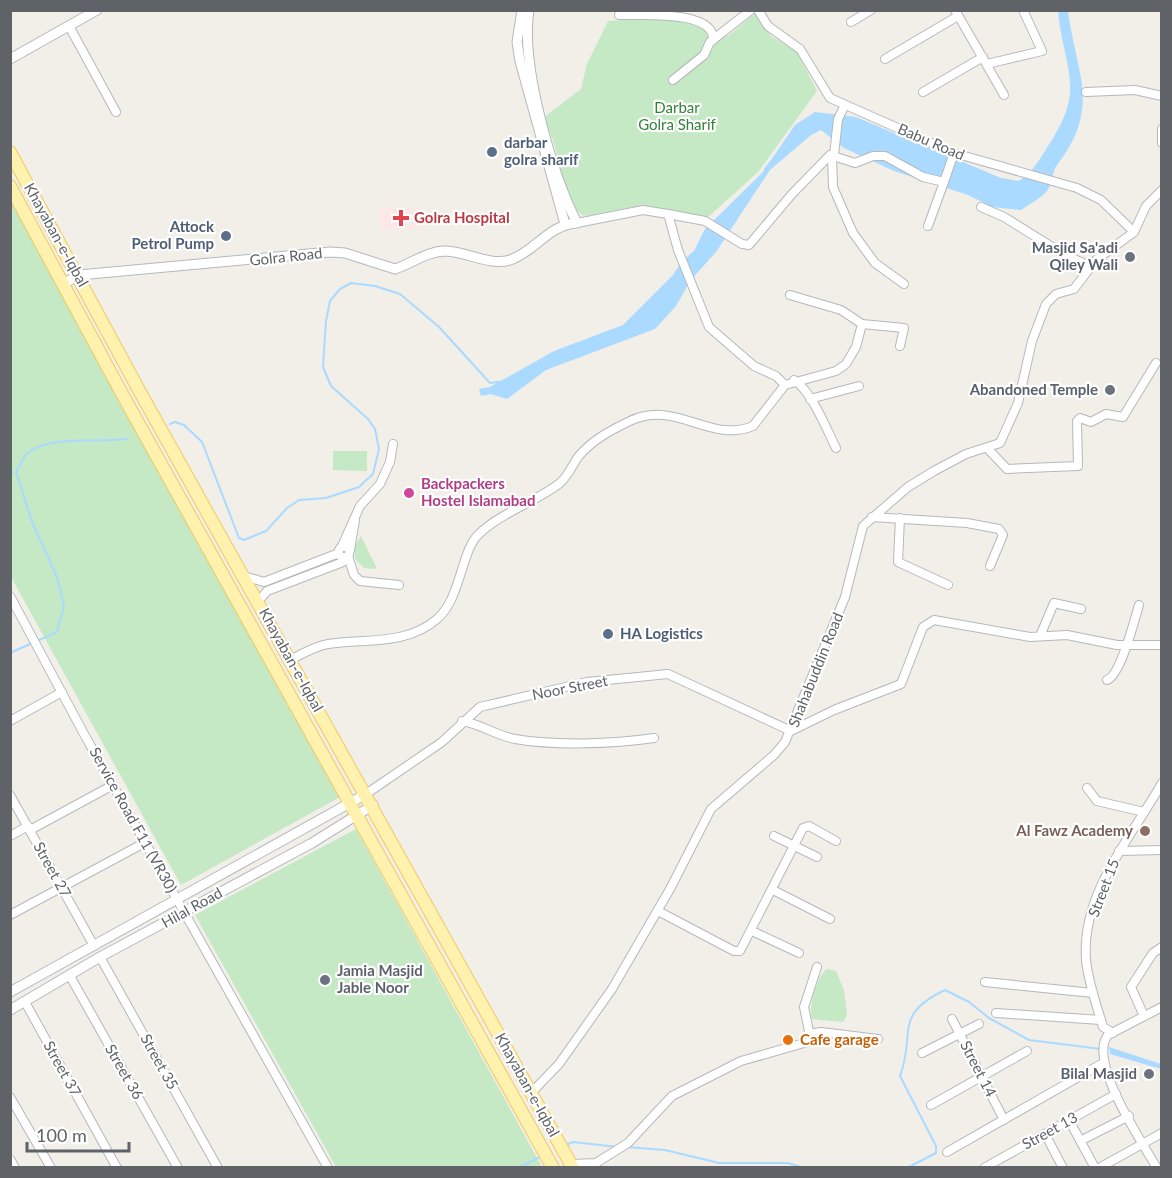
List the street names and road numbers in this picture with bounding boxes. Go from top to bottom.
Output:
street label: Babu Road [895,119,968,163]
street label: Khayaban-e-Iqbal [21,180,93,289]
street label: Golra Road [249,243,323,269]
street label: Khayaban-e-Iqbal [256,605,328,714]
street label: Shahabuddin Road [784,610,846,730]
street label: Noor Street [530,671,610,703]
street label: Service Road F11 (VR30) [86,744,181,895]
street label: Street 27 [30,839,76,901]
street label: Street 15 [1084,856,1122,919]
street label: Hilal Road [158,883,225,931]
street label: Khayaban-e-Iqbal [492,1030,564,1139]
street label: Street 35 [137,1031,182,1092]
street label: Street 14 [957,1037,1001,1100]
street label: Street 37 [40,1038,86,1100]
street label: Street 36 [102,1041,148,1103]
street label: Street 13 [1019,1108,1080,1153]

